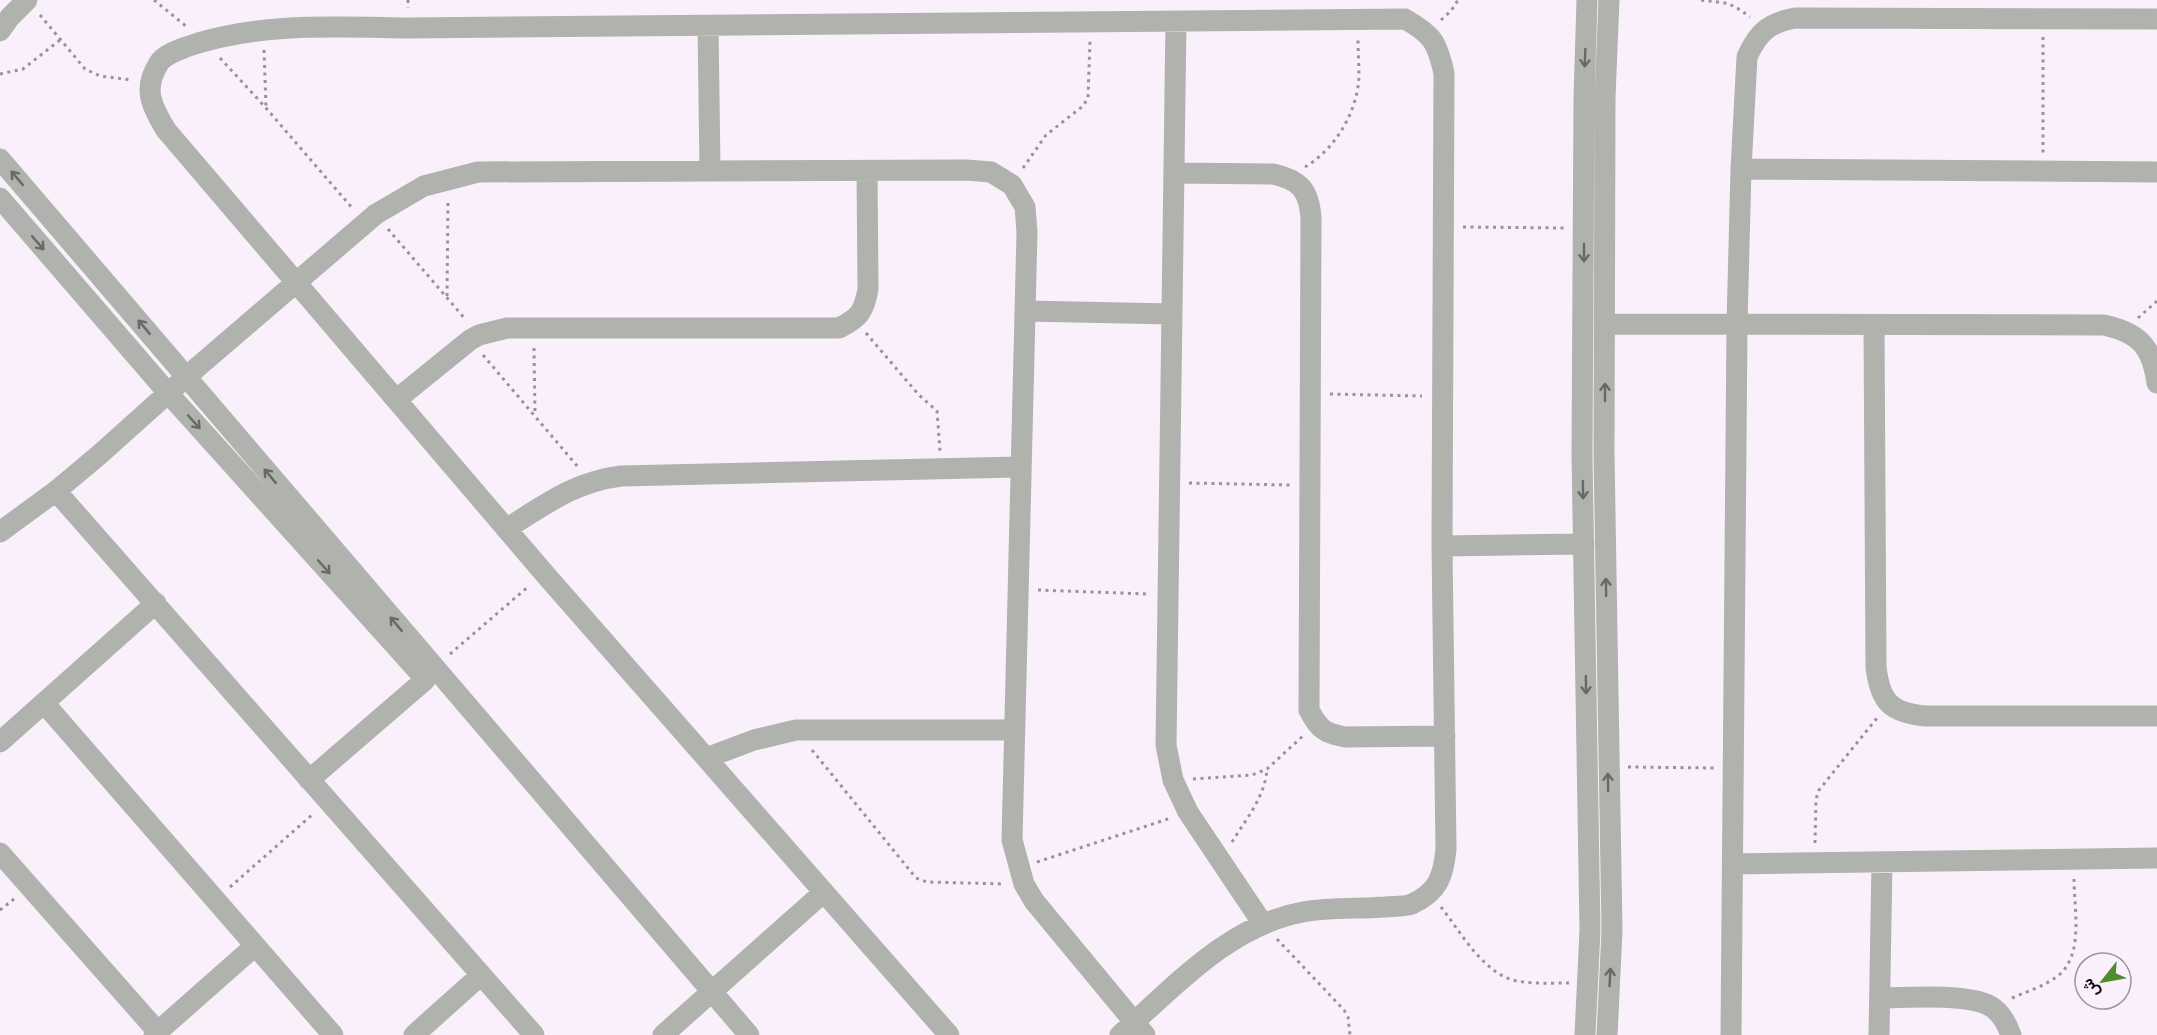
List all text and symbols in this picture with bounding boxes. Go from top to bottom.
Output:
one-way arrow [1579,48,1591,68]
one-way arrow [11,170,24,186]
one-way arrow [31,235,45,250]
one-way arrow [1578,243,1590,263]
one-way arrow [137,319,150,335]
one-way arrow [1599,382,1611,402]
one-way arrow [186,414,201,429]
one-way arrow [263,469,277,484]
one-way arrow [1577,480,1588,500]
one-way arrow [317,559,331,574]
one-way arrow [1600,577,1612,597]
one-way arrow [389,617,403,632]
one-way arrow [1580,675,1592,695]
one-way arrow [1602,772,1614,792]
north arrow [2073,951,2133,1011]
one-way arrow [1604,967,1615,987]
text: ش [2076,975,2105,1003]

